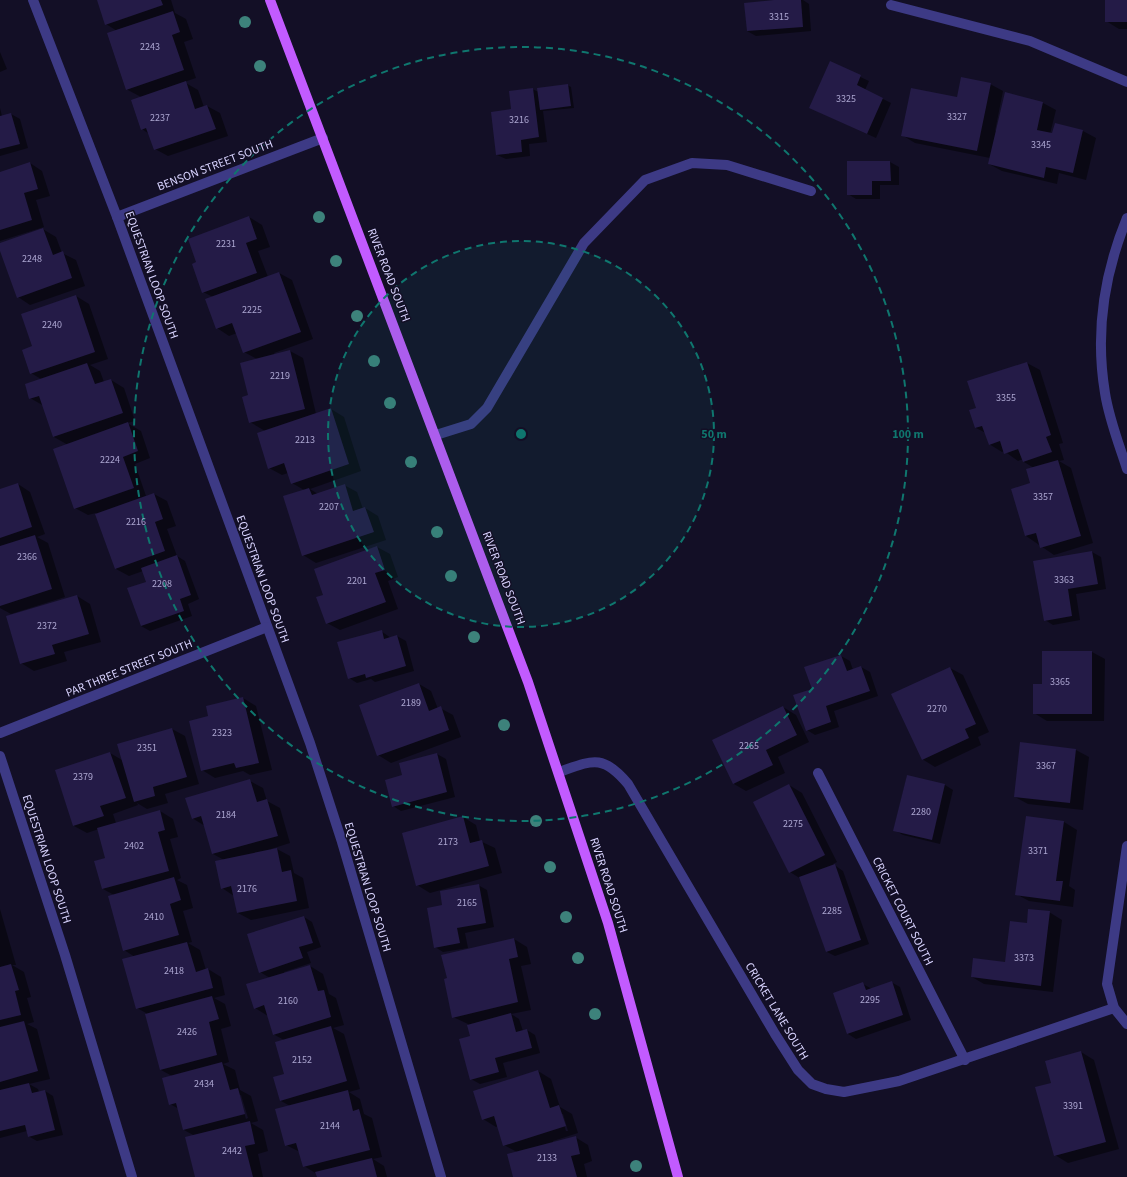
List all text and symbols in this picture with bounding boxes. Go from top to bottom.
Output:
house number: 3315 [769,10,789,24]
house number: 2243 [140,40,160,54]
house number: 3325 [836,92,856,106]
house number: 3327 [947,110,967,124]
house number: 2237 [150,111,170,125]
house number: 3216 [509,113,529,127]
street label: BENSON STREET SOUTH [155,135,276,195]
house number: 3345 [1031,138,1051,152]
street label: EQUESTRIAN LOOP SOUTH [121,209,183,341]
street label: RIVER ROAD SOUTH [363,226,414,324]
house number: 2231 [216,237,236,251]
house number: 2248 [22,252,42,266]
house number: 2225 [242,303,262,317]
house number: 2240 [42,318,62,332]
house number: 2219 [270,369,290,383]
house number: 3355 [996,391,1016,405]
text: 50 m [701,426,727,443]
text: 100 m [892,426,924,443]
centre of rings [514,427,528,441]
house number: 2213 [295,433,315,447]
house number: 2224 [100,453,120,467]
house number: 3357 [1033,490,1053,504]
house number: 2207 [319,500,339,514]
street label: EQUESTRIAN LOOP SOUTH [232,513,294,645]
house number: 2216 [126,515,146,529]
street label: RIVER ROAD SOUTH [478,529,529,627]
house number: 2366 [17,550,37,564]
house number: 3363 [1054,573,1074,587]
house number: 2201 [347,574,367,588]
house number: 2208 [152,577,172,591]
house number: 2372 [37,619,57,633]
street label: PAR THREE STREET SOUTH [63,635,195,702]
house number: 3365 [1050,675,1070,689]
house number: 2189 [401,696,421,710]
house number: 2270 [927,702,947,716]
house number: 2323 [212,726,232,740]
house number: 2265 [739,739,759,753]
house number: 2351 [137,741,157,755]
house number: 3367 [1036,759,1056,773]
house number: 2379 [73,770,93,784]
street label: EQUESTRIAN LOOP SOUTH [18,793,75,926]
house number: 2280 [911,805,931,819]
house number: 2184 [216,808,236,822]
house number: 2275 [783,817,803,831]
street label: EQUESTRIAN LOOP SOUTH [340,820,395,954]
house number: 2173 [438,835,458,849]
street label: RIVER ROAD SOUTH [585,835,632,935]
house number: 2402 [124,839,144,853]
house number: 3371 [1028,844,1048,858]
street label: CRICKET COURT SOUTH [868,854,937,968]
house number: 2176 [237,882,257,896]
house number: 2165 [457,896,477,910]
house number: 2285 [822,904,842,918]
house number: 2410 [144,910,164,924]
house number: 3373 [1014,951,1034,965]
street label: CRICKET LANE SOUTH [741,959,812,1063]
house number: 2418 [164,964,184,978]
house number: 2295 [860,993,880,1007]
house number: 2160 [278,994,298,1008]
house number: 2426 [177,1025,197,1039]
house number: 2152 [292,1053,312,1067]
house number: 2434 [194,1077,214,1091]
house number: 3391 [1063,1099,1083,1113]
house number: 2144 [320,1119,340,1133]
house number: 2442 [222,1144,242,1158]
house number: 2133 [537,1151,557,1165]

